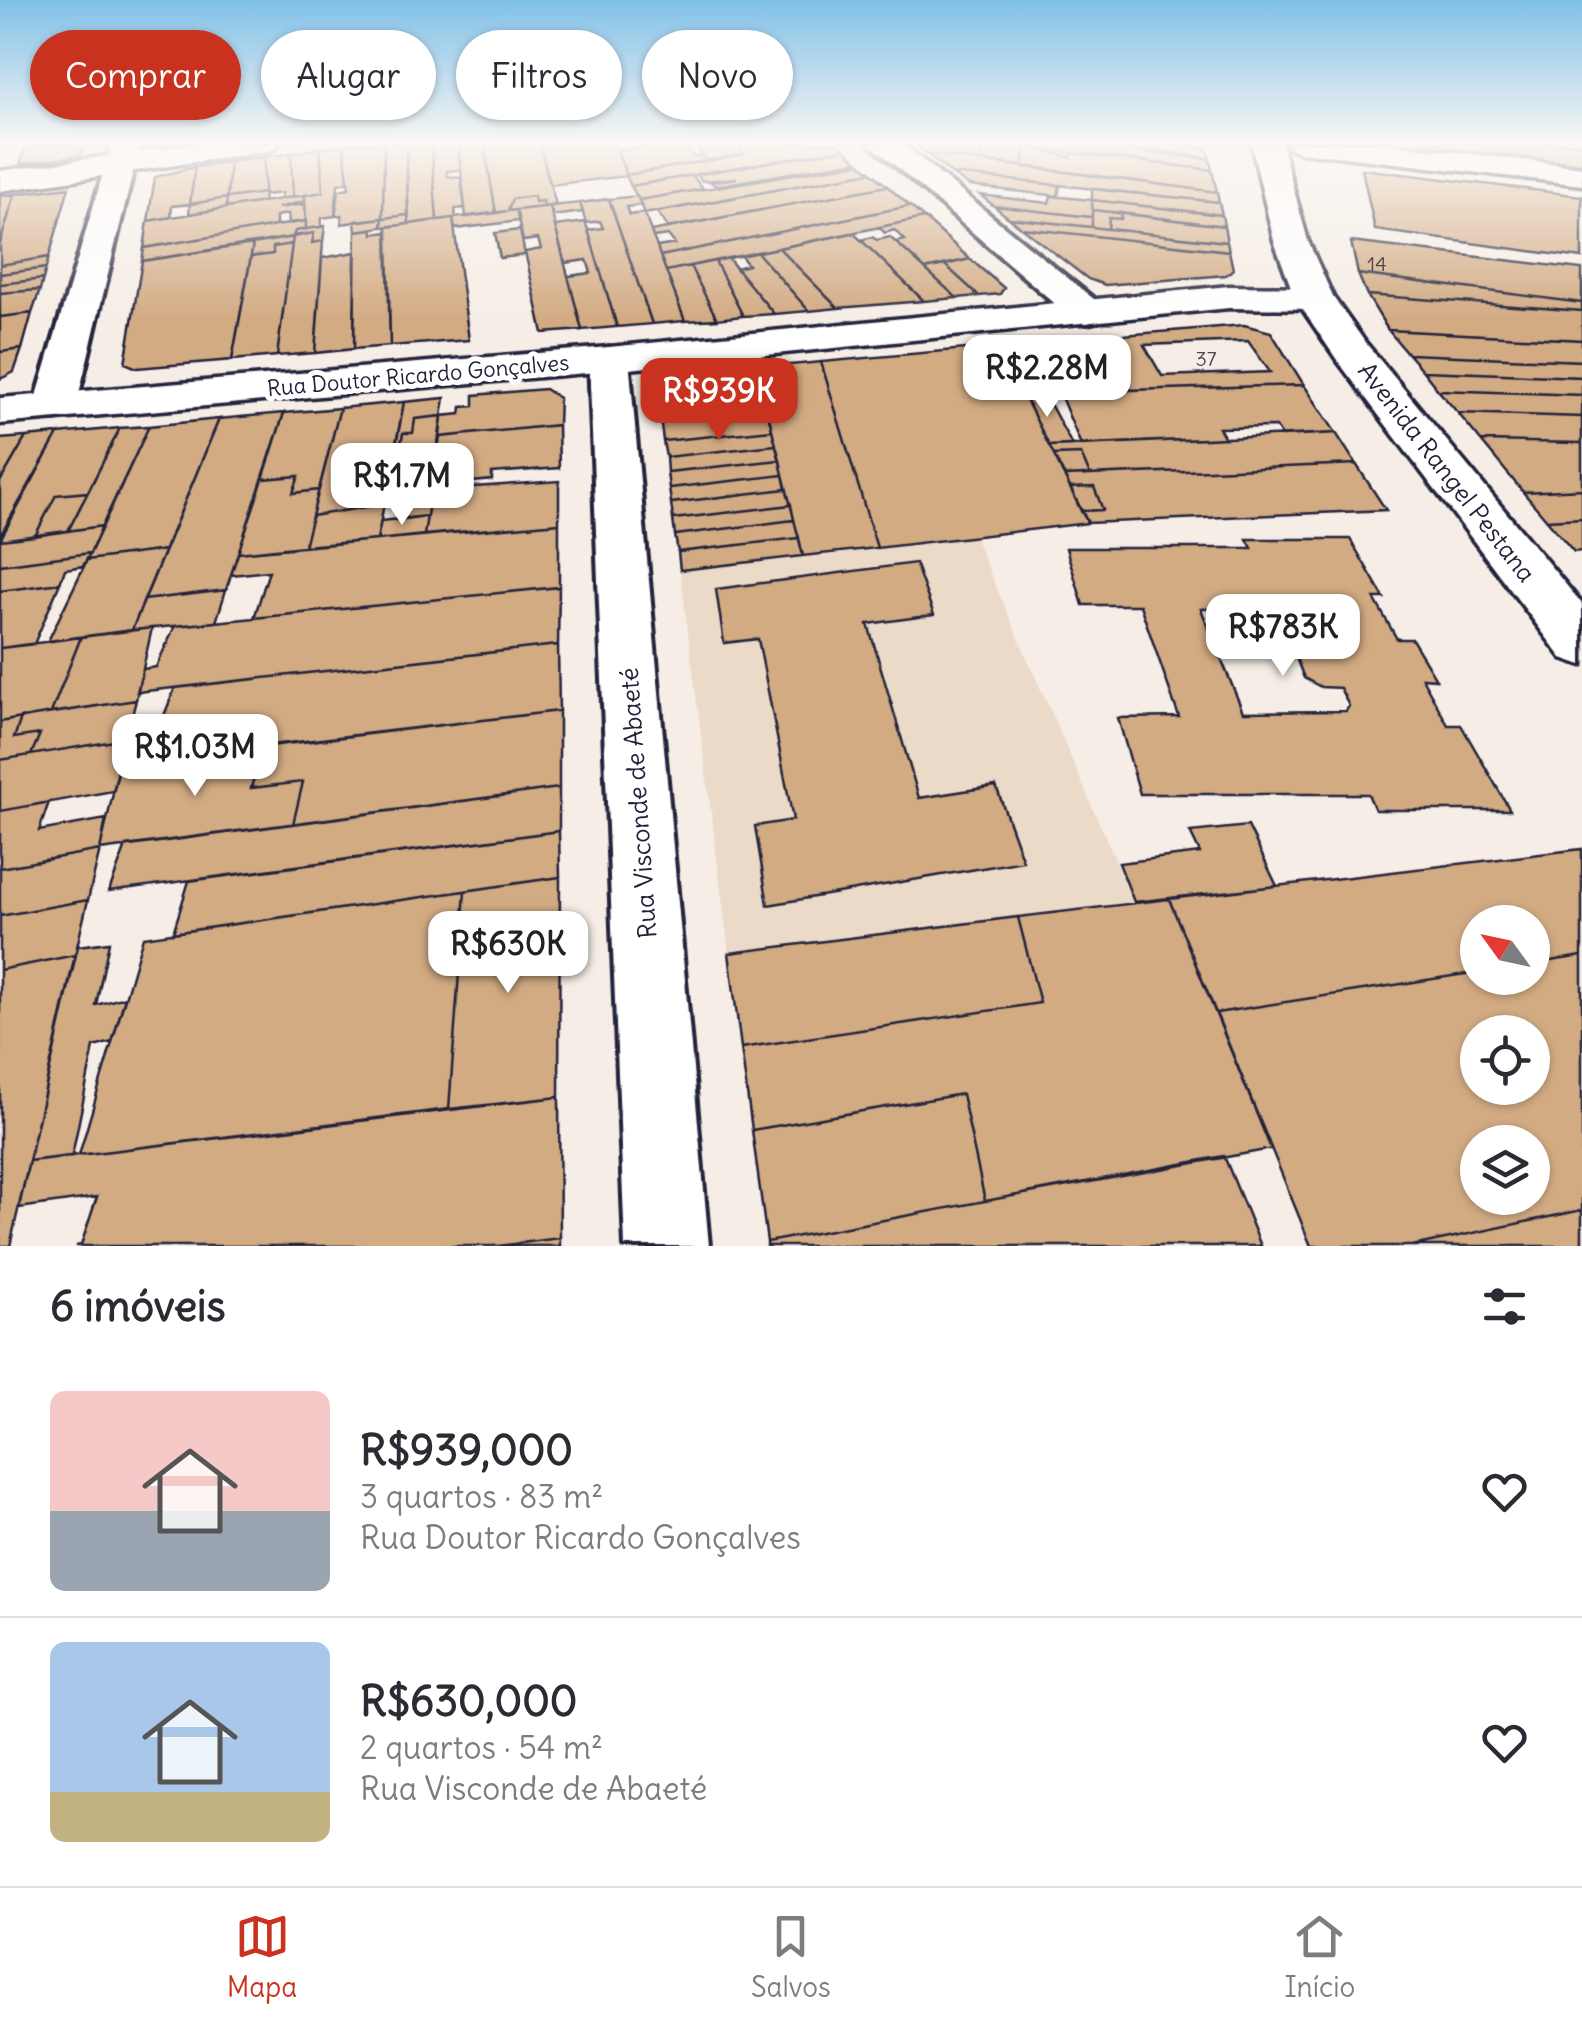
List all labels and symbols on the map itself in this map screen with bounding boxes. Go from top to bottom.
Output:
house number: 14 [1367,251,1387,276]
pin: R$2.28M [955,335,1139,420]
house number: 37 [1195,346,1217,371]
street label: Rua Doutor Ricardo Gonçalves [266,348,570,402]
street label: Avenida Rangel Pestana [1351,356,1543,588]
pin: R$939K [638,358,800,443]
pin: R$1.7M [321,443,483,528]
pin: R$783K [1202,594,1364,679]
street label: Rua Visconde de Abaeté [613,667,663,939]
pin: R$1.03M [103,714,287,799]
north arrow [1460,905,1550,995]
pin: R$630K [427,911,589,996]

